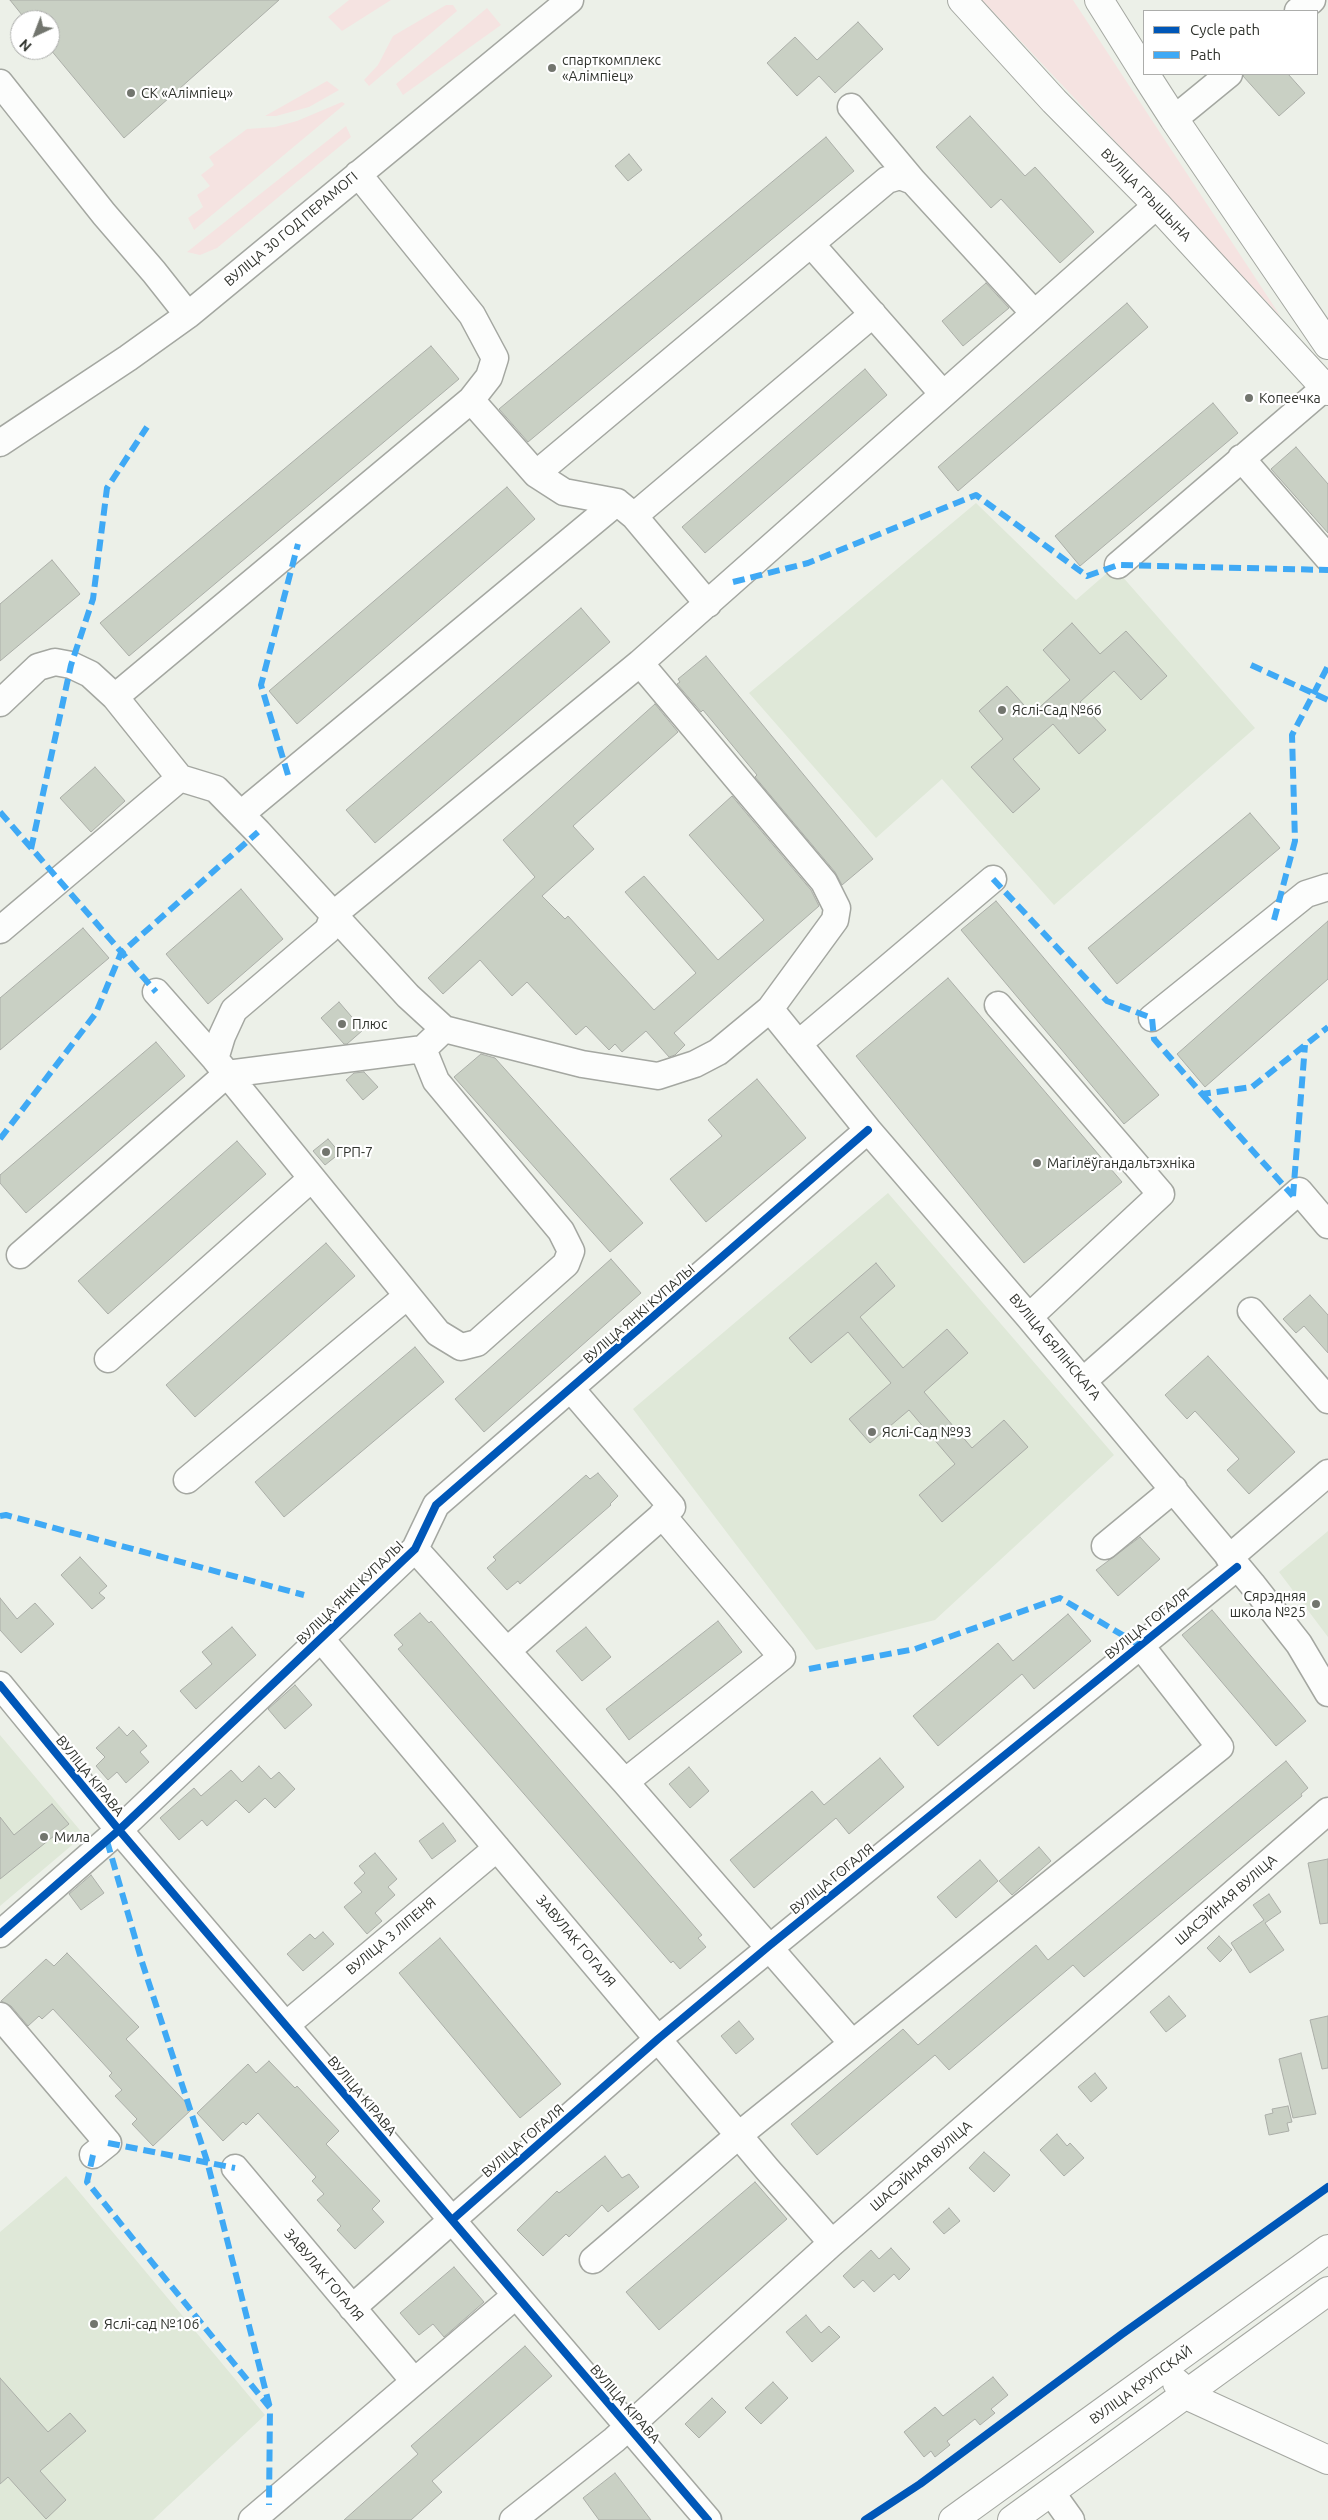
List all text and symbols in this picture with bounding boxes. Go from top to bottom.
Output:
north arrow [10,10,60,60]
legend [1143,10,1318,75]
text: Cycle path [1190,21,1260,38]
text: N [16,36,35,55]
text: Path [1190,46,1221,63]
place label: спарткомплекс «Алімпіец» [562,52,661,84]
marker: спарткомплекс «Алімпіец» [546,62,558,74]
place label: СК «Алімпіец» [141,85,233,101]
marker: СК «Алімпіец» [125,87,137,99]
street label: ВУЛІЦА ГРЫШЫНА [1097,145,1195,245]
street label: ВУЛІЦА 30 ГОД ПЕРАМОГІ [221,168,361,290]
place label: Копеечка [1259,390,1321,406]
marker: Копеечка [1243,392,1255,404]
place label: Яслі-Сад №66 [1012,702,1102,718]
marker: Яслі-Сад №66 [996,704,1008,716]
place label: Плюс [352,1016,387,1032]
marker: Плюс [336,1018,348,1030]
place label: ГРП-7 [336,1144,373,1160]
marker: ГРП-7 [320,1146,332,1158]
place label: Магілёўгандальтэхніка [1047,1155,1195,1171]
marker: Магілёўгандальтэхніка [1031,1157,1043,1169]
street label: ВУЛІЦА ЯНКІ КУПАЛЫ [580,1261,698,1367]
street label: ВУЛІЦА БЯЛІНСКАГА [1006,1290,1104,1404]
place label: Яслі-Сад №93 [882,1424,972,1440]
marker: Яслі-Сад №93 [866,1426,878,1438]
street label: ВУЛІЦА ЯНКІ КУПАЛЫ [293,1537,407,1649]
street label: ВУЛІЦА ГОГАЛЯ [1102,1585,1192,1663]
place label: Сярэдняя школа №25 [1230,1588,1306,1620]
marker: Сярэдняя школа №25 [1310,1598,1322,1610]
street label: ВУЛІЦА КІРАВА [52,1732,128,1820]
place label: Мила [54,1829,90,1845]
marker: Мила [38,1831,50,1843]
street label: ВУЛІЦА ГОГАЛЯ [787,1840,877,1918]
street label: ШАСЭЙНАЯ ВУЛІЦА [1172,1851,1280,1949]
street label: ЗАВУЛАК ГОГАЛЯ [533,1892,619,1990]
street label: ВУЛІЦА 3 ЛІПЕНЯ [343,1894,439,1978]
street label: ВУЛІЦА КІРАВА [324,2053,400,2139]
street label: ВУЛІЦА ГОГАЛЯ [479,2101,567,2181]
street label: ШАСЭЙНАЯ ВУЛІЦА [867,2117,975,2215]
street label: ЗАВУЛАК ГОГАЛЯ [281,2226,367,2324]
place label: Яслі-сад №106 [104,2316,199,2332]
marker: Яслі-сад №106 [88,2318,100,2330]
street label: ВУЛІЦА КРУПСКАЙ [1086,2342,1196,2428]
street label: ВУЛІЦА КІРАВА [586,2361,664,2447]

